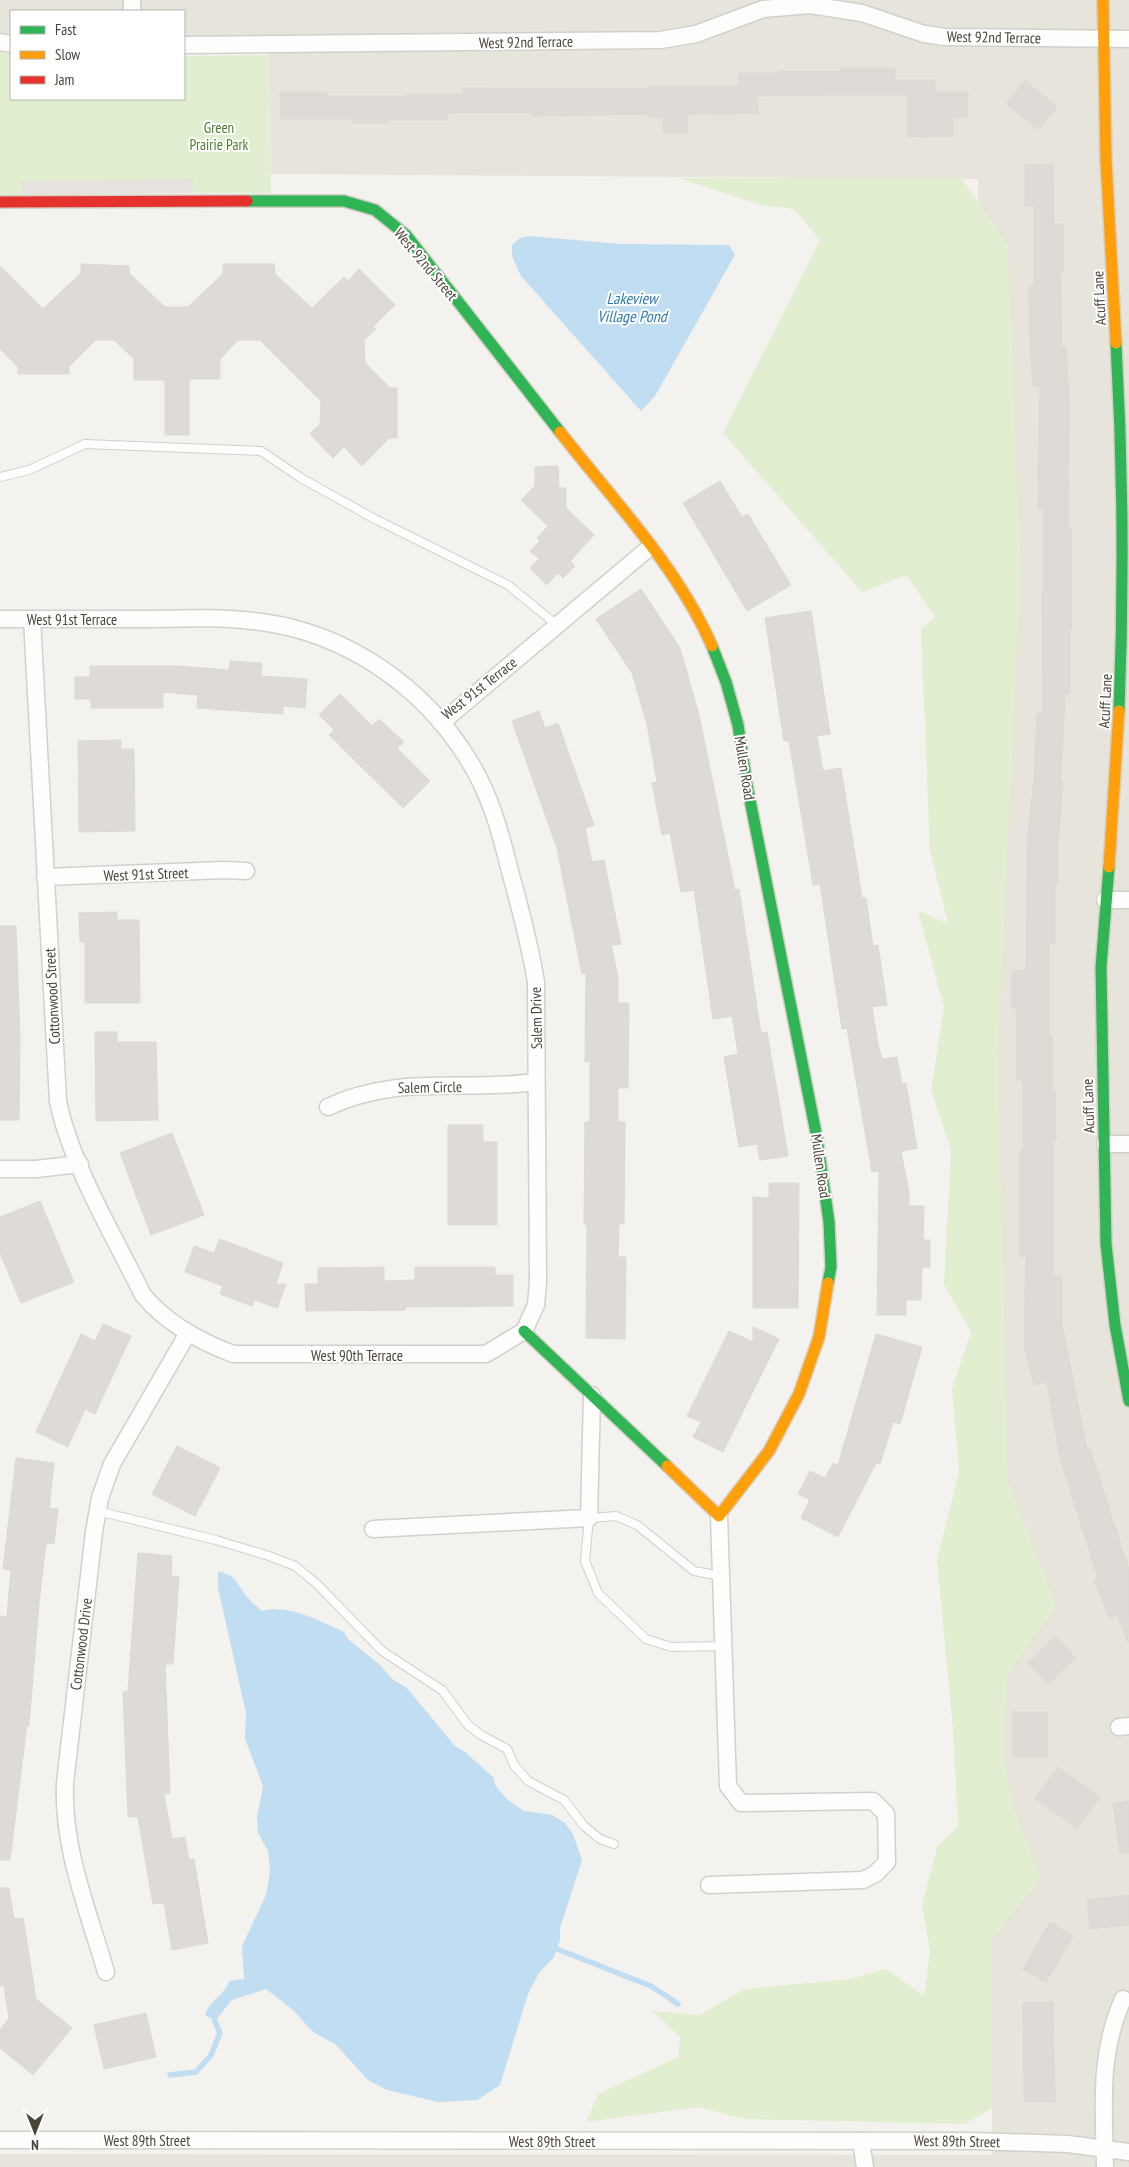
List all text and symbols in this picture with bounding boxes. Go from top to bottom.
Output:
legend [10,10,185,100]
text: Fast [55,20,76,39]
street label: West 92nd Terrace [947,27,1041,47]
street label: West 92nd Terrace [479,32,573,52]
text: Slow [55,45,80,64]
text: Jam [54,70,74,89]
park label: Green Prairie Park [190,118,249,154]
street label: West 92nd Street [390,224,462,304]
street label: Acuff Lane [1088,270,1110,326]
water label: Lakeview Village Pond [597,288,669,326]
street label: West 91st Terrace [27,610,117,629]
street label: West 91st Terrace [438,653,520,723]
street label: Acuff Lane [1094,673,1116,729]
street label: Mullen Road [731,735,759,801]
street label: West 91st Street [103,863,189,885]
street label: Cottonwood Street [40,947,64,1045]
street label: Salem Drive [526,987,546,1049]
street label: Salem Circle [398,1077,462,1097]
street label: Acuff Lane [1078,1078,1098,1134]
street label: Mullen Road [807,1133,835,1199]
street label: West 90th Terrace [311,1346,403,1365]
street label: Cottonwood Drive [66,1597,96,1691]
north arrow [10,2107,60,2157]
street label: West 89th Street [104,2131,190,2150]
street label: West 89th Street [914,2131,1000,2151]
street label: West 89th Street [509,2132,595,2151]
text: N [31,2136,39,2154]

